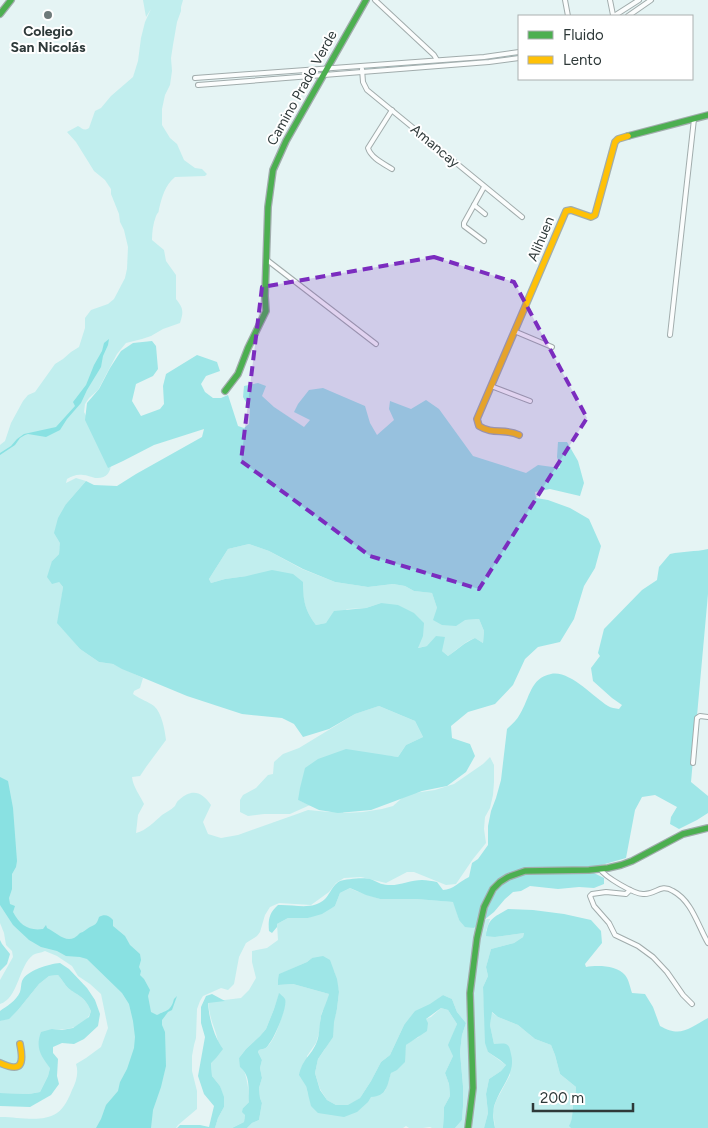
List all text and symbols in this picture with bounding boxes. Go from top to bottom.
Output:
marker: Colegio San Nicolás [42,9,54,21]
legend [518,15,693,80]
place label: Colegio San Nicolás [11,23,86,56]
text: Fluido [563,26,604,44]
street label: Camino Prado Verde [263,27,341,148]
text: Lento [563,51,602,69]
street label: Amancay [407,121,463,172]
street label: Alihuen [524,214,558,264]
scale bar [533,1080,633,1112]
text: 200 m [540,1089,584,1107]

